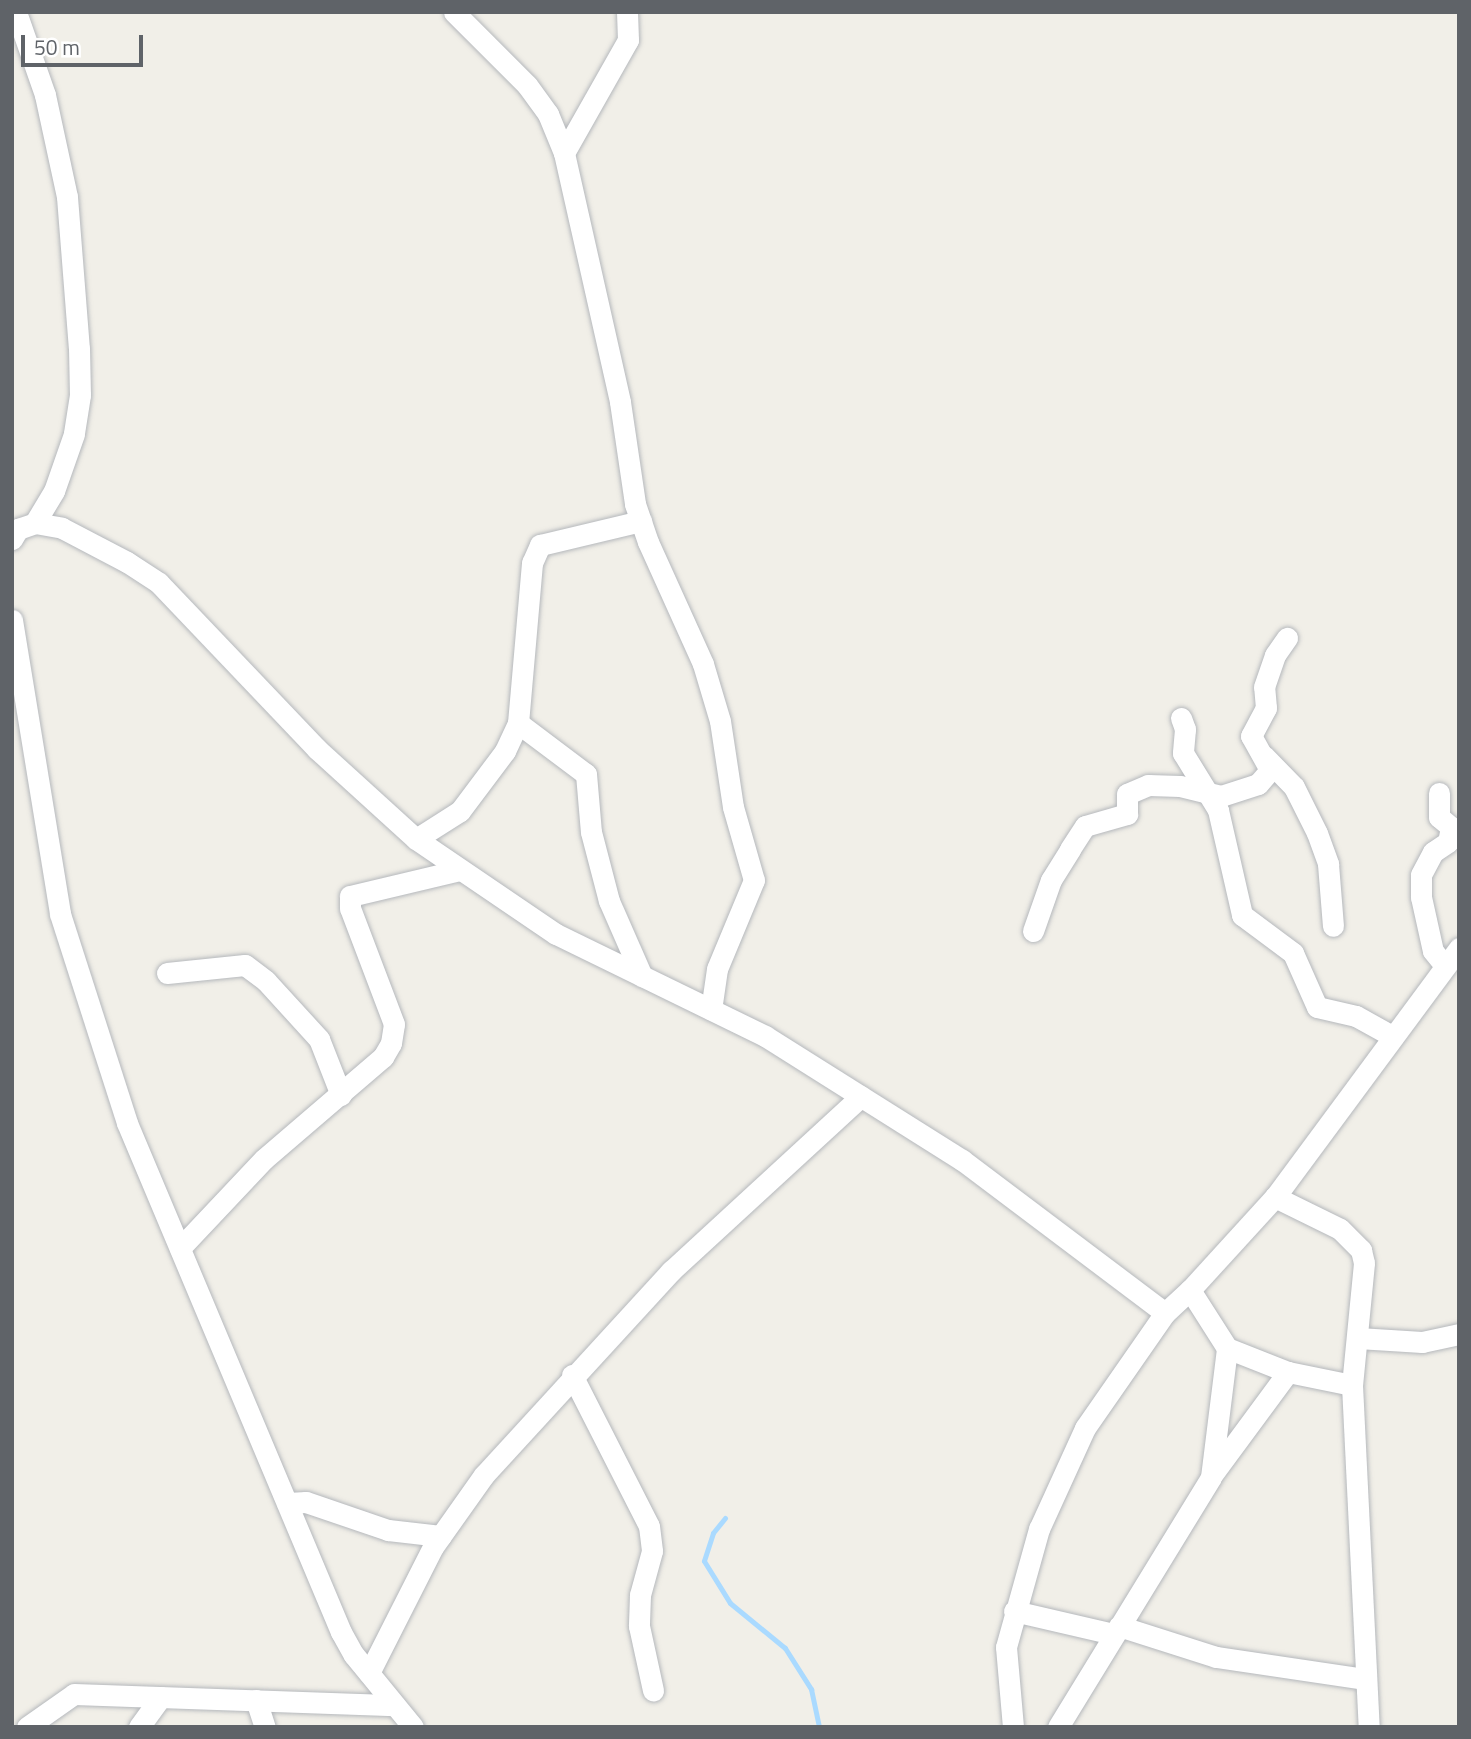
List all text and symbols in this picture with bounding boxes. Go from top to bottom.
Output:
scale bar [24,21,147,65]
text: 50 m [34,31,80,63]

